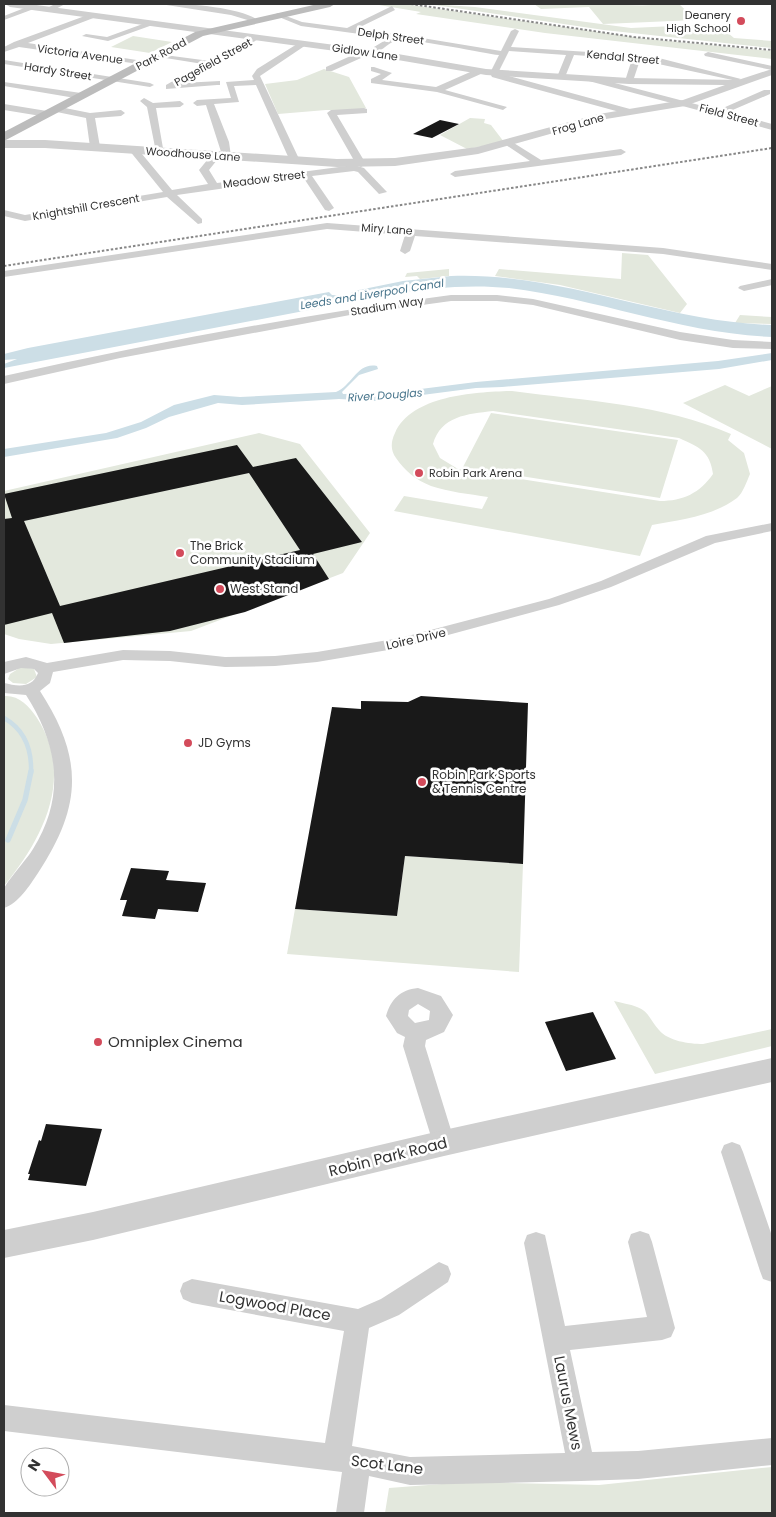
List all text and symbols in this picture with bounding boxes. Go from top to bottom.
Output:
place label: Deanery High School [666,7,732,36]
marker: Deanery High School [735,15,747,27]
street label: Delph Street [357,23,425,49]
street label: Park Road [133,34,189,74]
street label: Pagefield Street [171,34,255,90]
street label: Gidlow Lane [331,39,399,65]
street label: Victoria Avenue [36,40,124,68]
street label: Kendal Street [586,46,660,68]
street label: Hardy Street [23,58,93,84]
street label: Field Street [698,99,760,131]
street label: Frog Lane [550,109,606,139]
street label: Woodhouse Lane [145,143,241,165]
street label: Meadow Street [222,166,306,192]
street label: Knightshill Crescent [31,190,141,224]
street label: Miry Lane [361,219,413,239]
water label: Leeds and Liverpool Canal [299,275,445,313]
street label: Stadium Way [349,292,425,320]
water label: River Douglas [347,384,423,406]
place label: Robin Park Arena [429,465,522,481]
marker: Robin Park Arena [413,467,425,479]
place label: The Brick Community Stadium [190,537,315,568]
marker: The Brick Community Stadium [174,547,186,559]
place label: West Stand [230,580,298,597]
marker: West Stand [214,583,226,595]
street label: Loire Drive [384,623,448,654]
place label: JD Gyms [198,734,251,751]
marker: JD Gyms [182,737,194,749]
place label: Robin Park Sports & Tennis Centre [432,766,536,797]
marker: Robin Park Sports & Tennis Centre [416,776,428,788]
place label: Omniplex Cinema [108,1031,243,1052]
marker: Omniplex Cinema [92,1036,104,1048]
street label: Robin Park Road [326,1132,449,1181]
street label: Logwood Place [218,1285,332,1326]
street label: Laurus Mews [549,1354,588,1452]
north arrow [20,1447,70,1497]
street label: Scot Lane [350,1450,424,1479]
text: N [23,1455,45,1475]

